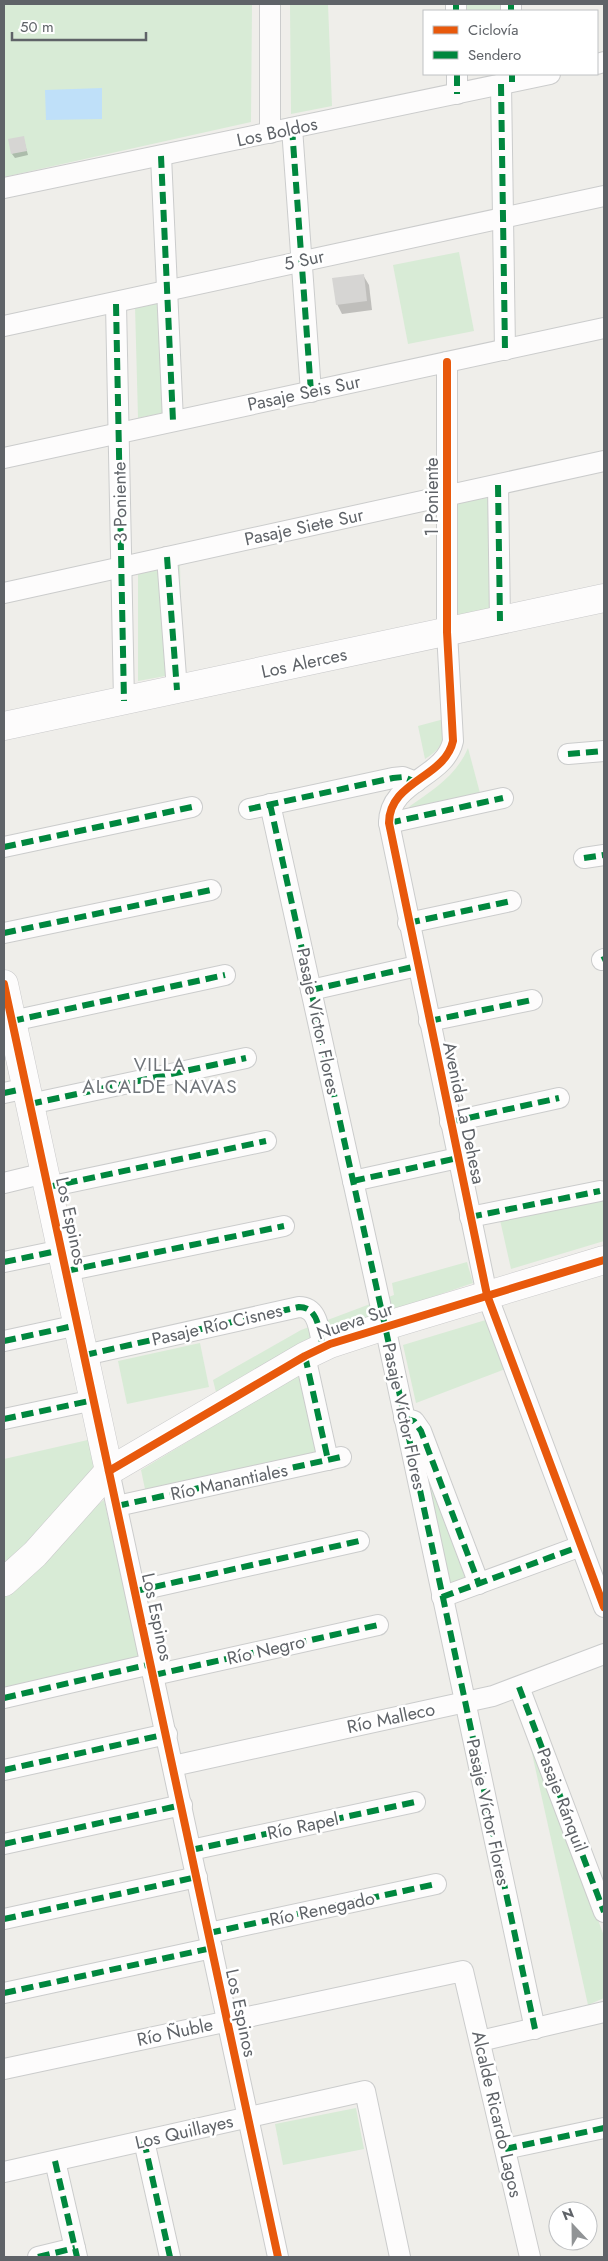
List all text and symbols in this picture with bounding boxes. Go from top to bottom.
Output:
scale bar [12,10,146,42]
legend [423,10,598,75]
text: 50 m [20,16,54,38]
text: Ciclovía [468,19,518,41]
text: Sendero [468,44,521,66]
street label: Los Boldos [234,111,320,153]
street label: 5 Sur [281,243,328,277]
street label: Pasaje Seis Sur [245,368,364,418]
street label: 1 Poniente [419,457,445,537]
street label: 3 Poniente [106,461,134,543]
street label: Pasaje Siete Sur [242,501,367,552]
street label: Los Alerces [259,641,349,685]
street label: Pasaje Víctor Flores [290,945,346,1097]
street label: Avenida La Dehesa [436,1040,492,1186]
district label: VILLA ALCALDE NAVAS [82,1051,238,1100]
street label: Los Espinos [49,1175,93,1267]
street label: Nueva Sur [313,1295,398,1346]
street label: Pasaje Río Cisnes [149,1297,285,1353]
street label: Pasaje Víctor Flores [376,1340,432,1492]
street label: Río Manantiales [168,1457,290,1507]
street label: Los Espinos [135,1571,179,1663]
street label: Río Negro [224,1628,308,1672]
street label: Río Malleco [345,1696,437,1740]
street label: Pasaje Víctor Flores [460,1736,516,1888]
street label: Pasaje Ránquil [530,1744,594,1856]
street label: Río Rapel [265,1806,341,1846]
street label: Río Renegado [267,1885,377,1933]
street label: Los Espinos [219,1967,263,2059]
street label: Río Ñuble [135,2011,215,2053]
street label: Alcalde Ricardo Lagos [465,2028,529,2200]
street label: Los Quillayes [132,2108,236,2156]
north arrow [548,2201,598,2251]
text: N [559,2203,577,2225]

